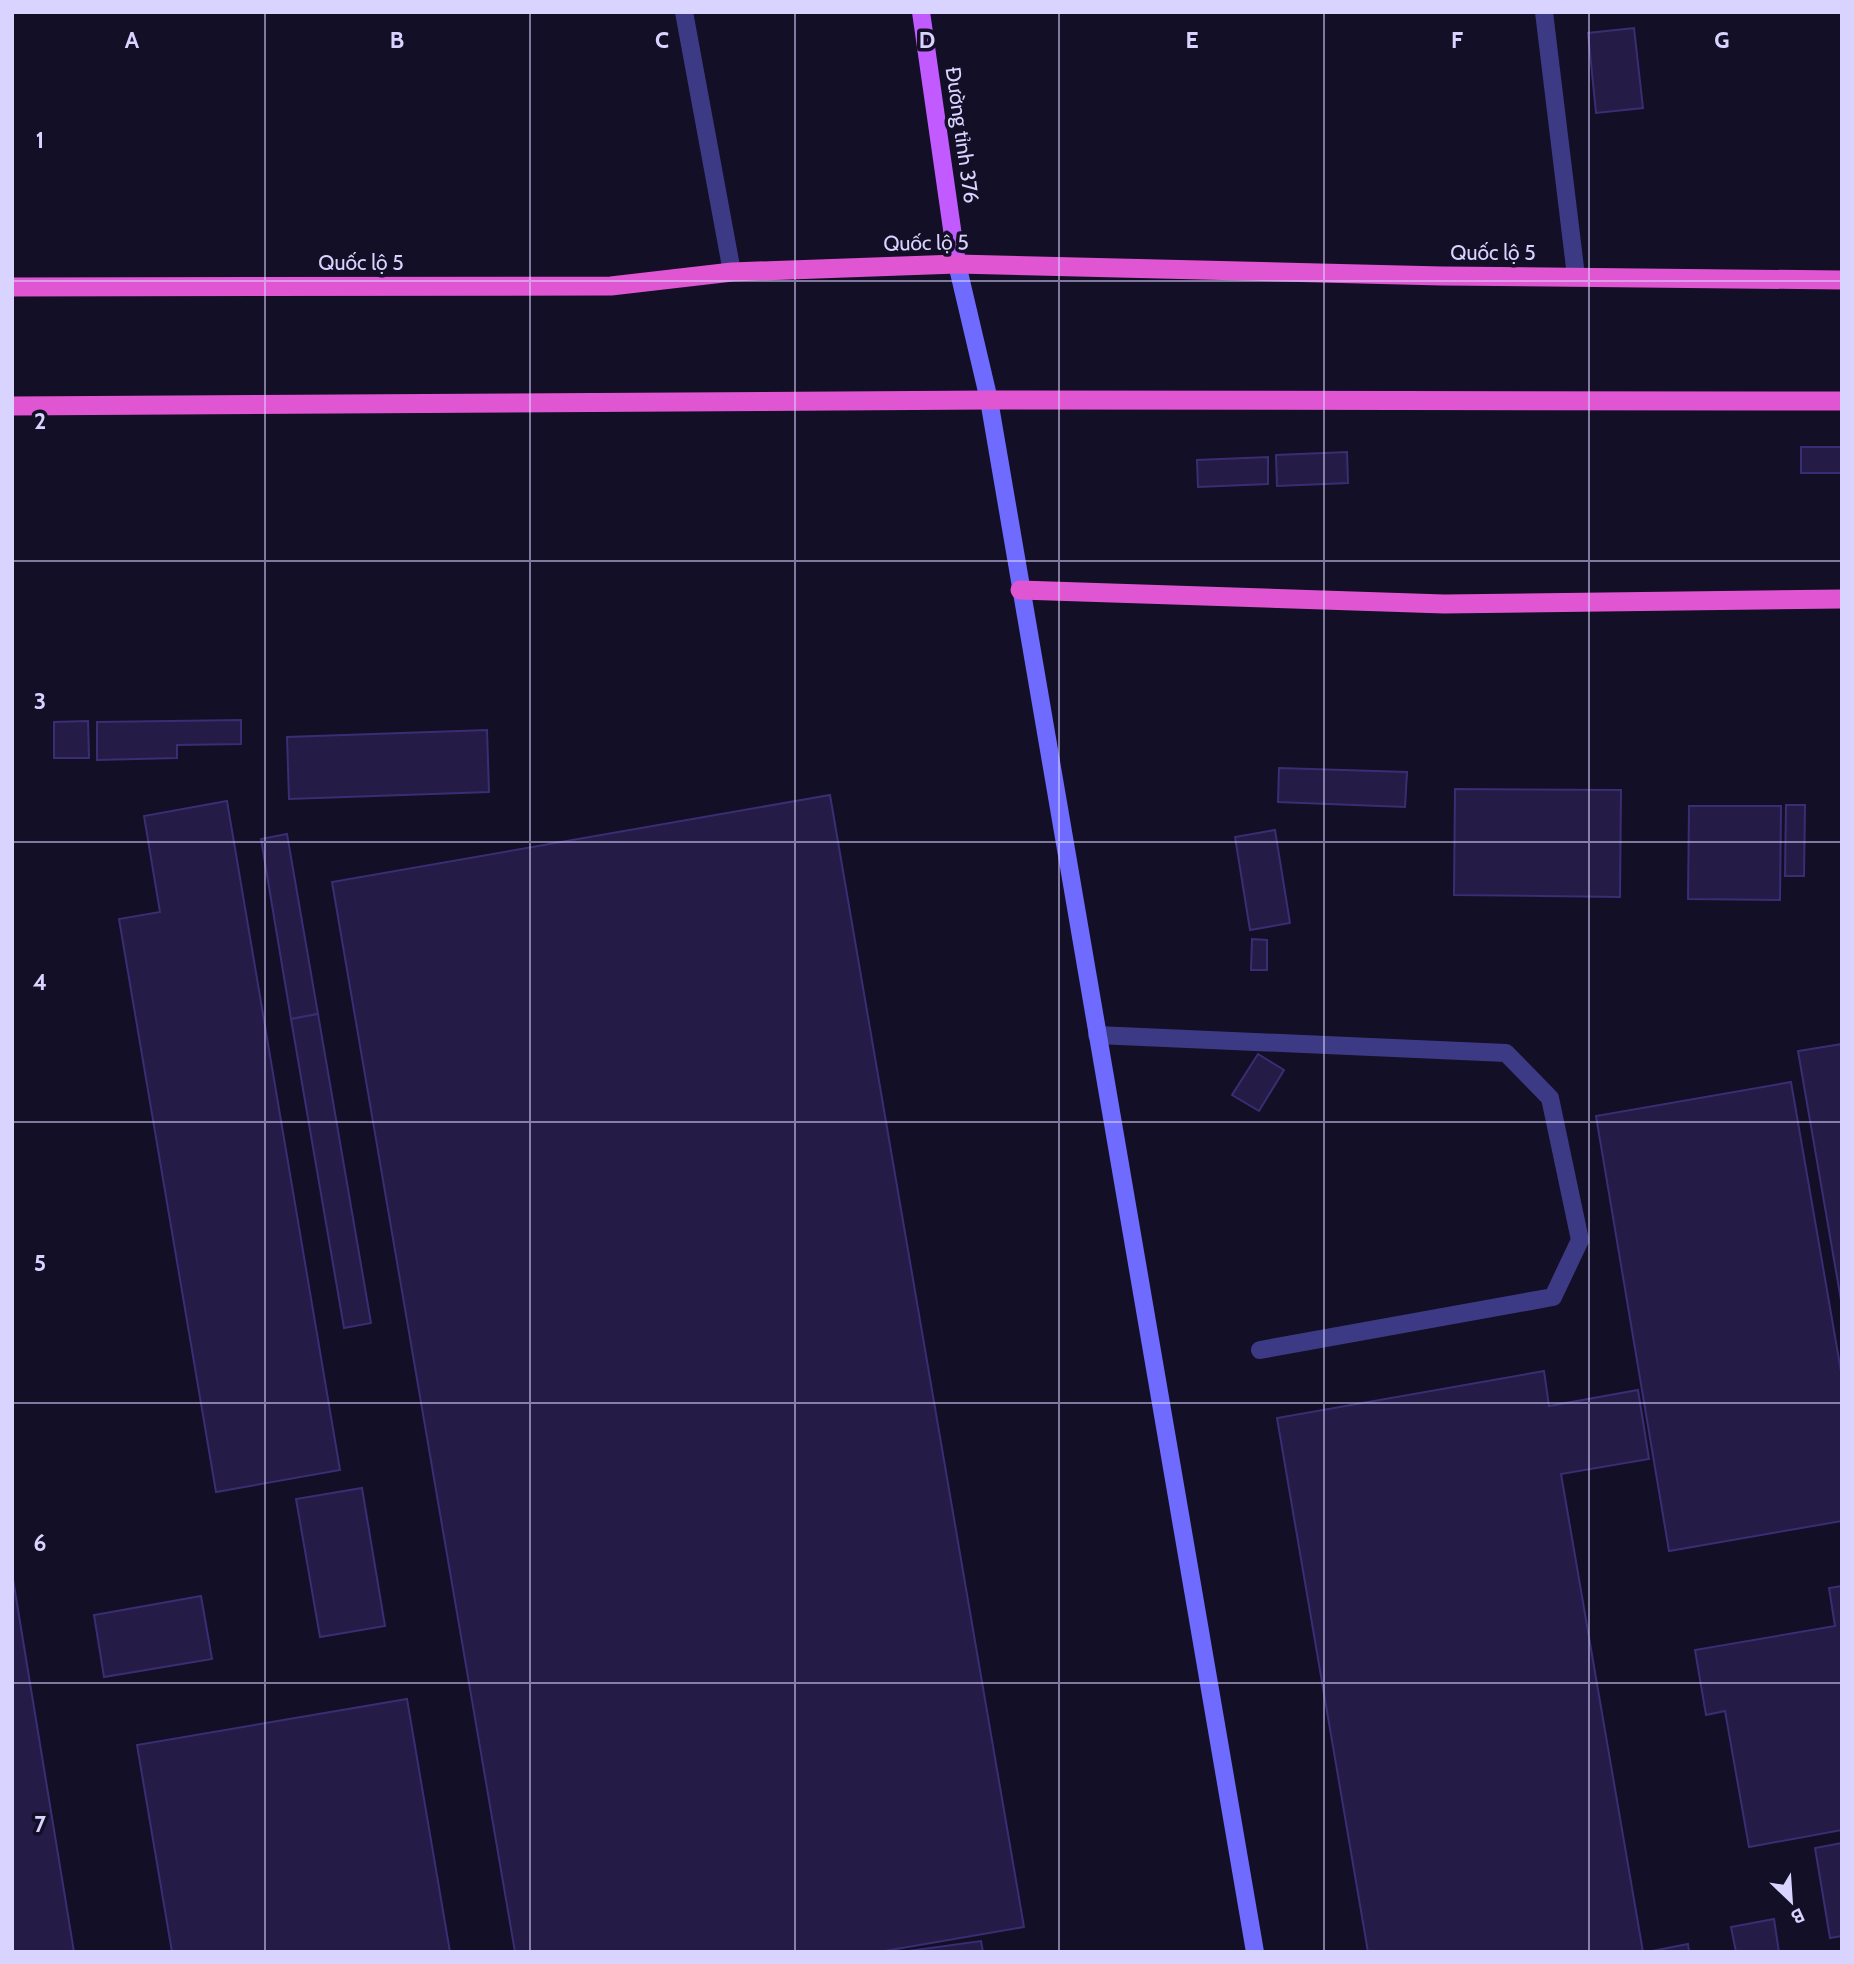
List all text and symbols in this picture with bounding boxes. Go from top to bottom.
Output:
text: A [125,26,140,54]
text: B [390,26,404,54]
text: C [655,26,669,54]
text: D [919,26,935,54]
text: E [1185,26,1199,54]
text: F [1451,26,1463,54]
text: G [1714,26,1730,54]
street label: Đường tỉnh 376 [941,65,984,205]
text: 1 [36,126,44,154]
street label: Quốc lộ 5 [883,229,969,256]
street label: Quốc lộ 5 [1450,240,1536,265]
street label: Quốc lộ 5 [318,250,404,275]
text: 2 [34,407,46,435]
text: 3 [34,687,46,715]
text: 4 [33,968,47,996]
text: 5 [34,1249,46,1277]
text: 6 [34,1529,46,1557]
text: 7 [34,1810,46,1838]
north arrow [1756,1866,1826,1936]
text: B [1788,1903,1808,1929]

